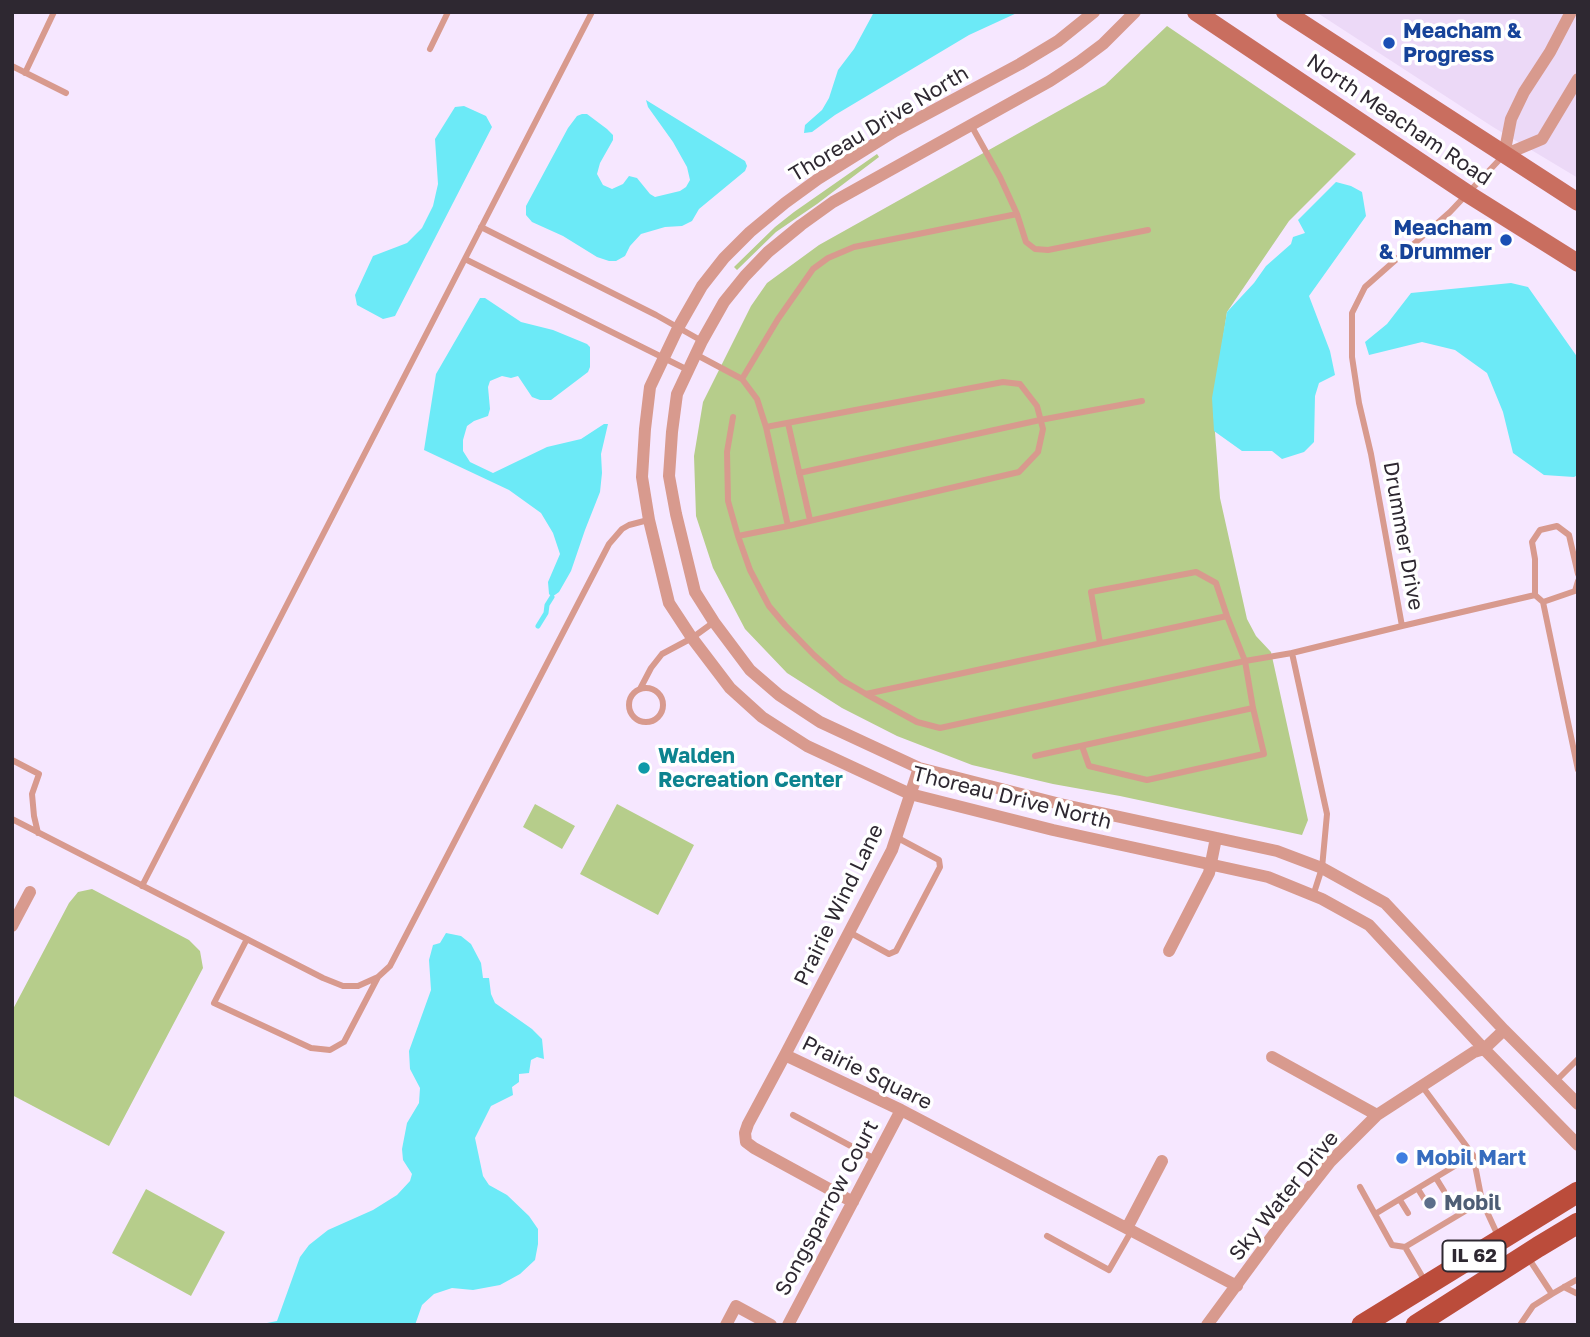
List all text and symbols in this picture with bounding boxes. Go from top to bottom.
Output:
place label: Meacham & Progress [1403,18,1522,68]
marker: Meacham & Progress [1381,35,1397,51]
street label: North Meacham Road [1302,49,1496,191]
street label: Thoreau Drive North [785,61,973,187]
place label: Meacham & Drummer [1379,215,1492,265]
marker: Meacham & Drummer [1498,232,1514,248]
street label: Drummer Drive [1378,460,1428,612]
place label: Walden Recreation Center [658,743,843,793]
marker: Walden Recreation Center [636,760,652,776]
street label: Thoreau Drive North [910,761,1114,835]
street label: Prairie Wind Lane [789,820,889,990]
street label: Prairie Square [798,1031,936,1115]
street label: Songsparrow Court [770,1116,884,1300]
street label: Sky Water Drive [1224,1126,1344,1266]
place label: Mobil Mart [1416,1145,1526,1171]
marker: Mobil Mart [1394,1150,1410,1166]
place label: Mobil [1444,1190,1501,1216]
marker: Mobil [1422,1195,1438,1211]
road number: IL 62 [1442,1240,1506,1272]

